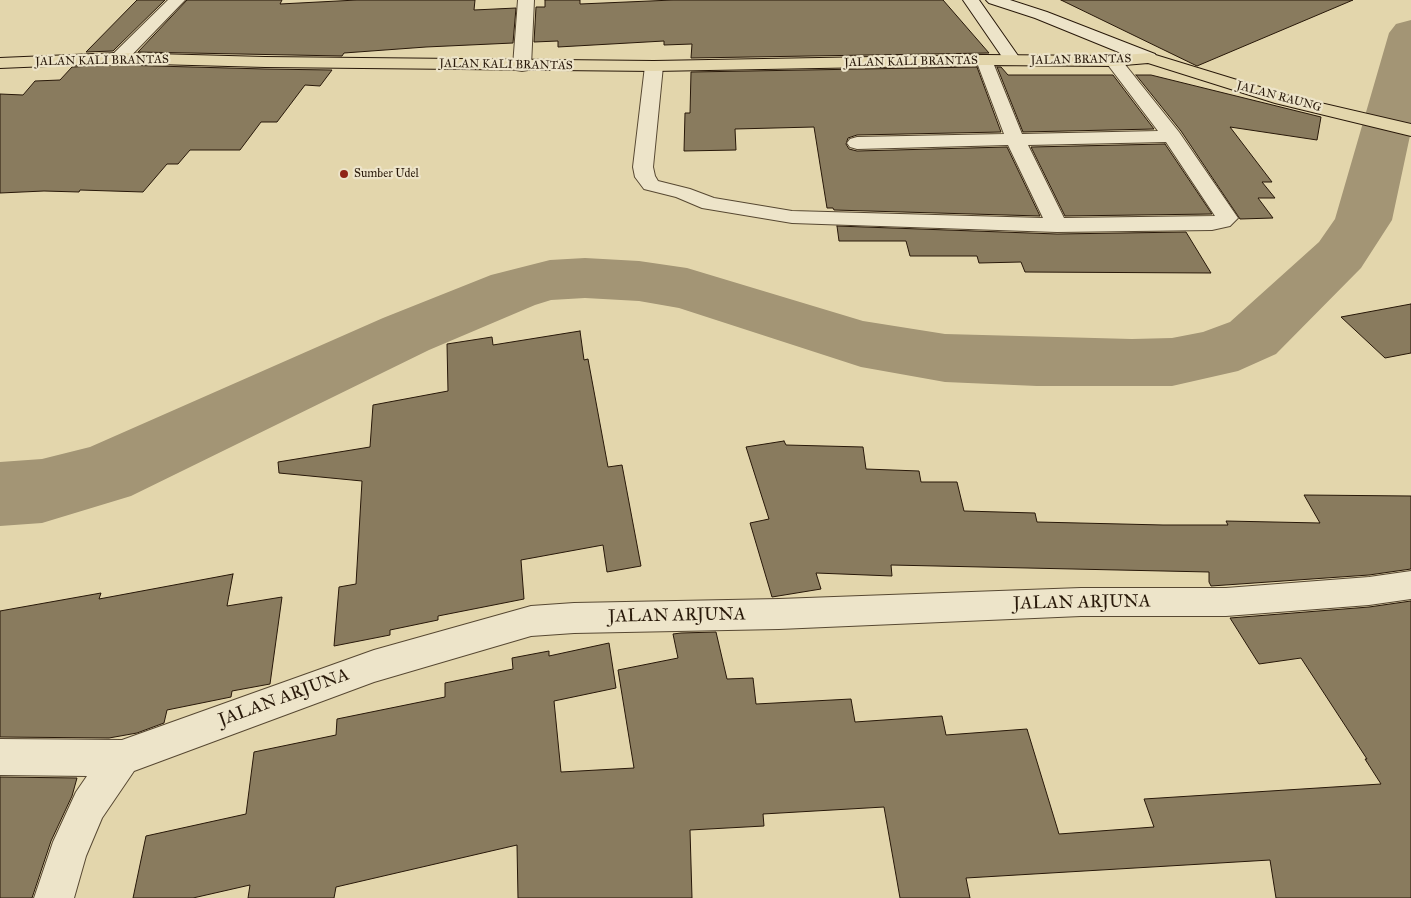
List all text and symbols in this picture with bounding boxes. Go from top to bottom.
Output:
street label: JALAN BRANTAS [1031,52,1131,68]
street label: JALAN KALI BRANTAS [35,53,169,69]
street label: JALAN KALI BRANTAS [844,54,978,70]
street label: JALAN KALI BRANTAS [439,57,573,73]
street label: JALAN RAUNG [1235,79,1323,115]
place label: Sumber Udel [354,167,419,181]
marker: Sumber Udel [338,168,350,180]
street label: JALAN ARJUNA [1013,591,1151,615]
street label: JALAN ARJUNA [608,604,746,628]
street label: JALAN ARJUNA [216,664,352,732]

